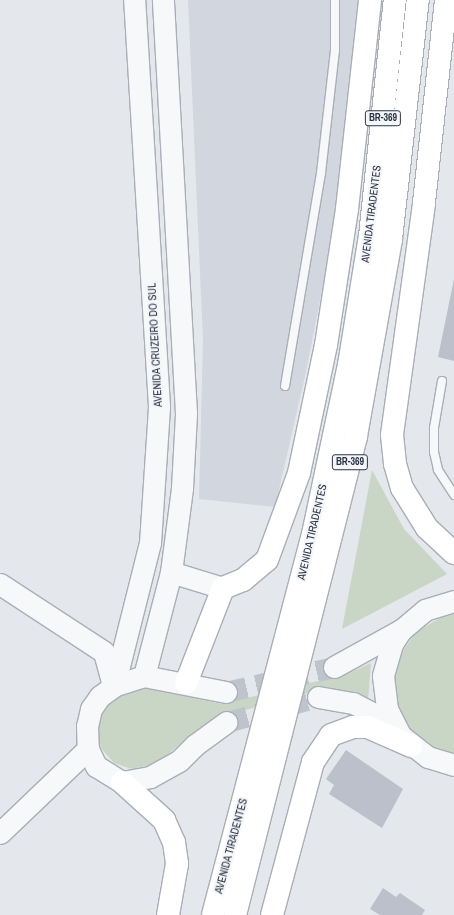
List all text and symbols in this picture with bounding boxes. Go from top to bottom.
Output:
road number: BR-369 [364,110,402,126]
street label: AVENIDA TIRADENTES [358,164,384,264]
street label: AVENIDA CRUZEIRO DO SUL [145,282,165,408]
road number: BR-369 [331,454,369,470]
street label: AVENIDA TIRADENTES [294,482,330,582]
street label: AVENIDA TIRADENTES [212,797,250,895]

